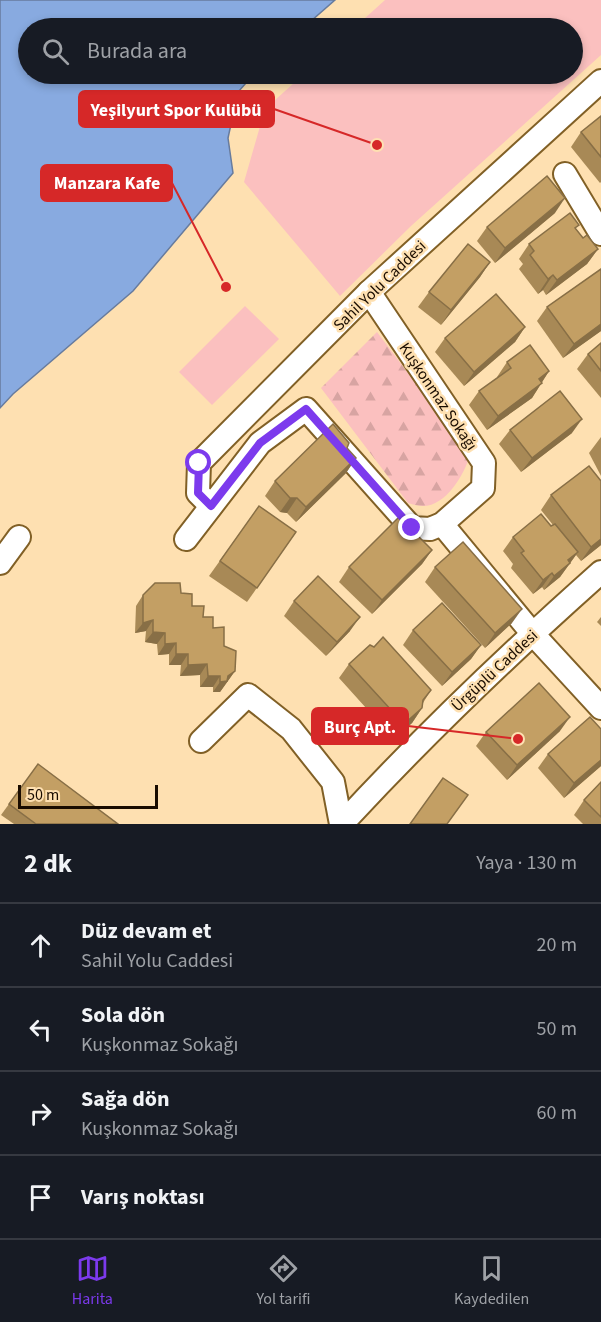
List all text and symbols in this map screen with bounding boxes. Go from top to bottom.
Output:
search box [18,18,583,84]
icon: search [39,35,72,68]
text: Burada ara [87,35,187,67]
callout: Yeşilyurt Spor Kulübü [79,91,274,127]
text: Yeşilyurt Spor Kulübü [89,98,262,123]
callout: Manzara Kafe [41,165,172,201]
text: Manzara Kafe [54,171,160,196]
street label: Sahil Yolu Caddesi [328,236,431,336]
street label: Kuşkonmaz Sokağı [394,338,482,455]
route start [185,449,211,475]
route end [398,514,424,540]
street label: Ürgüplü Caddesi [447,625,543,717]
callout: Burç Apt. [312,708,408,744]
text: Burç Apt. [324,715,396,740]
scale bar [18,782,158,810]
text: 50 m [27,784,59,806]
text: 2 dk [24,845,72,882]
text: Yaya · 130 m [476,849,577,877]
text: Düz devam et [81,915,211,947]
icon: ahead [24,929,57,962]
text: 20 m [537,931,577,959]
text: Sahil Yolu Caddesi [81,947,233,975]
text: Sola dön [81,999,165,1031]
icon: left [24,1013,57,1046]
text: 50 m [537,1015,577,1043]
text: Kuşkonmaz Sokağı [81,1031,238,1059]
text: Sağa dön [81,1083,170,1115]
icon: right [24,1097,57,1130]
text: 60 m [537,1099,577,1127]
text: Kuşkonmaz Sokağı [81,1115,238,1143]
icon: arrive [24,1181,57,1214]
text: Varış noktası [81,1181,205,1213]
tab: Harita [72,1252,113,1310]
tab: Yol tarifi [256,1252,311,1310]
tab: Kaydedilen [454,1252,529,1310]

